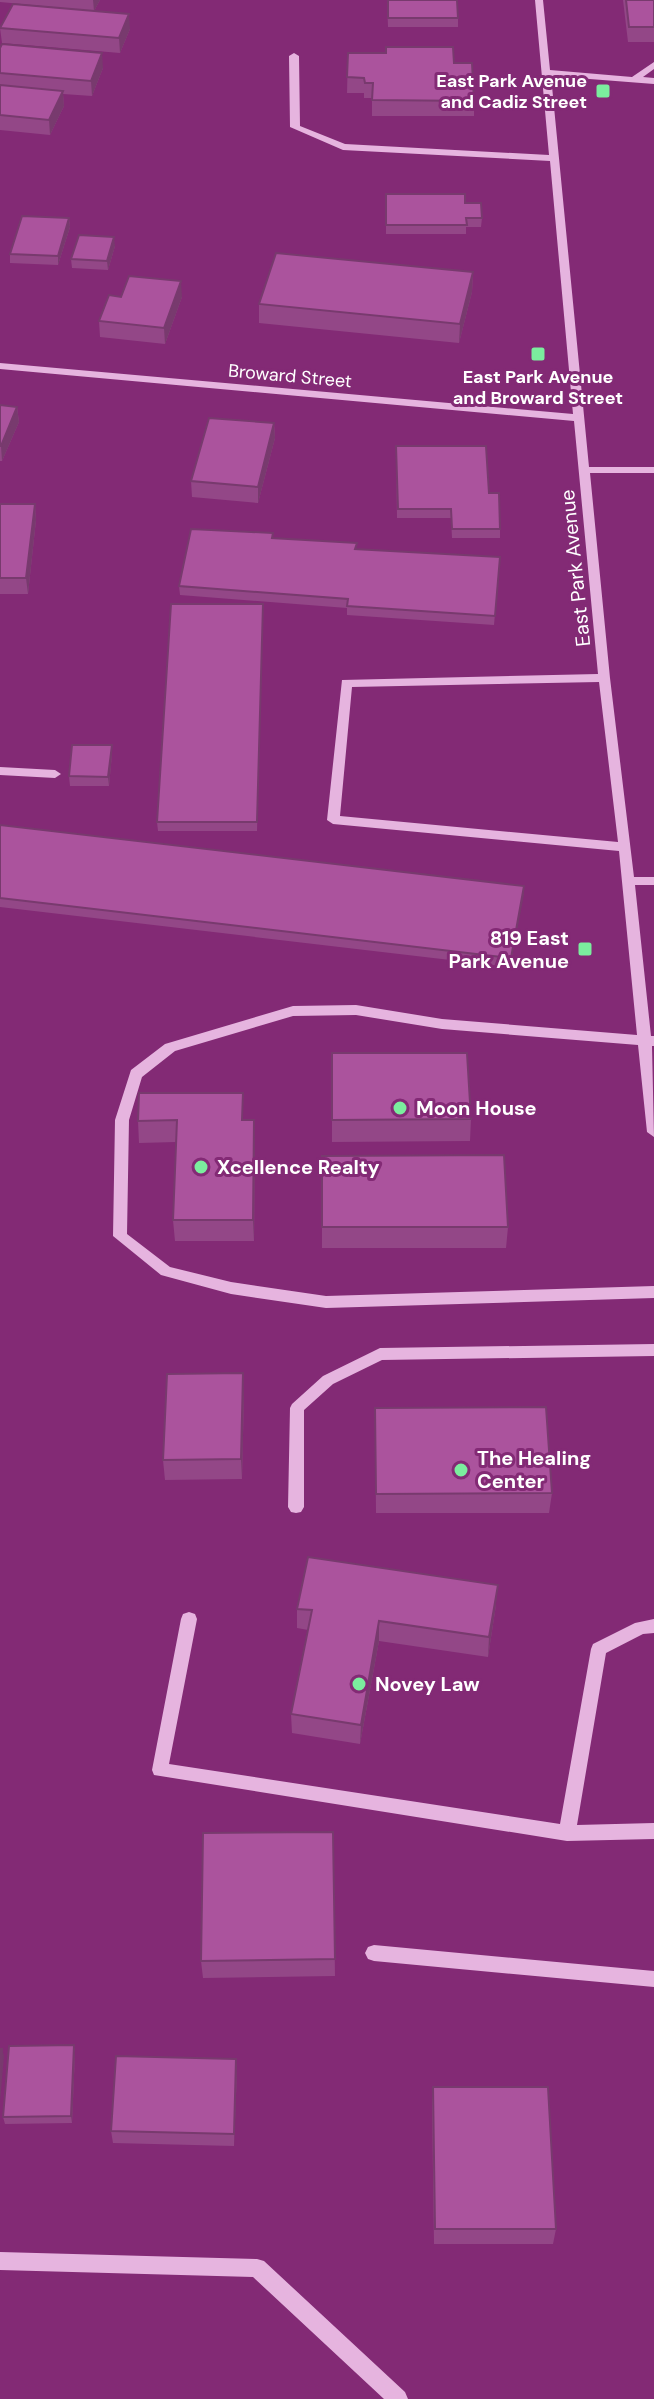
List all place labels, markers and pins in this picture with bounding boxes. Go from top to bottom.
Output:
place label: East Park Avenue and Cadiz Street [436,69,587,114]
marker: East Park Avenue and Cadiz Street [594,82,612,100]
marker: East Park Avenue and Broward Street [529,345,547,363]
place label: East Park Avenue and Broward Street [453,365,623,410]
place label: 819 East Park Avenue [449,925,569,974]
marker: 819 East Park Avenue [576,940,594,958]
place label: Moon House [416,1095,537,1121]
marker: Moon House [391,1099,409,1117]
place label: Xcellence Realty [217,1154,380,1180]
marker: Xcellence Realty [192,1158,210,1176]
place label: The Healing Center [477,1445,591,1494]
marker: The Healing Center [452,1461,470,1479]
place label: Novey Law [375,1671,480,1697]
marker: Novey Law [350,1675,368,1693]

